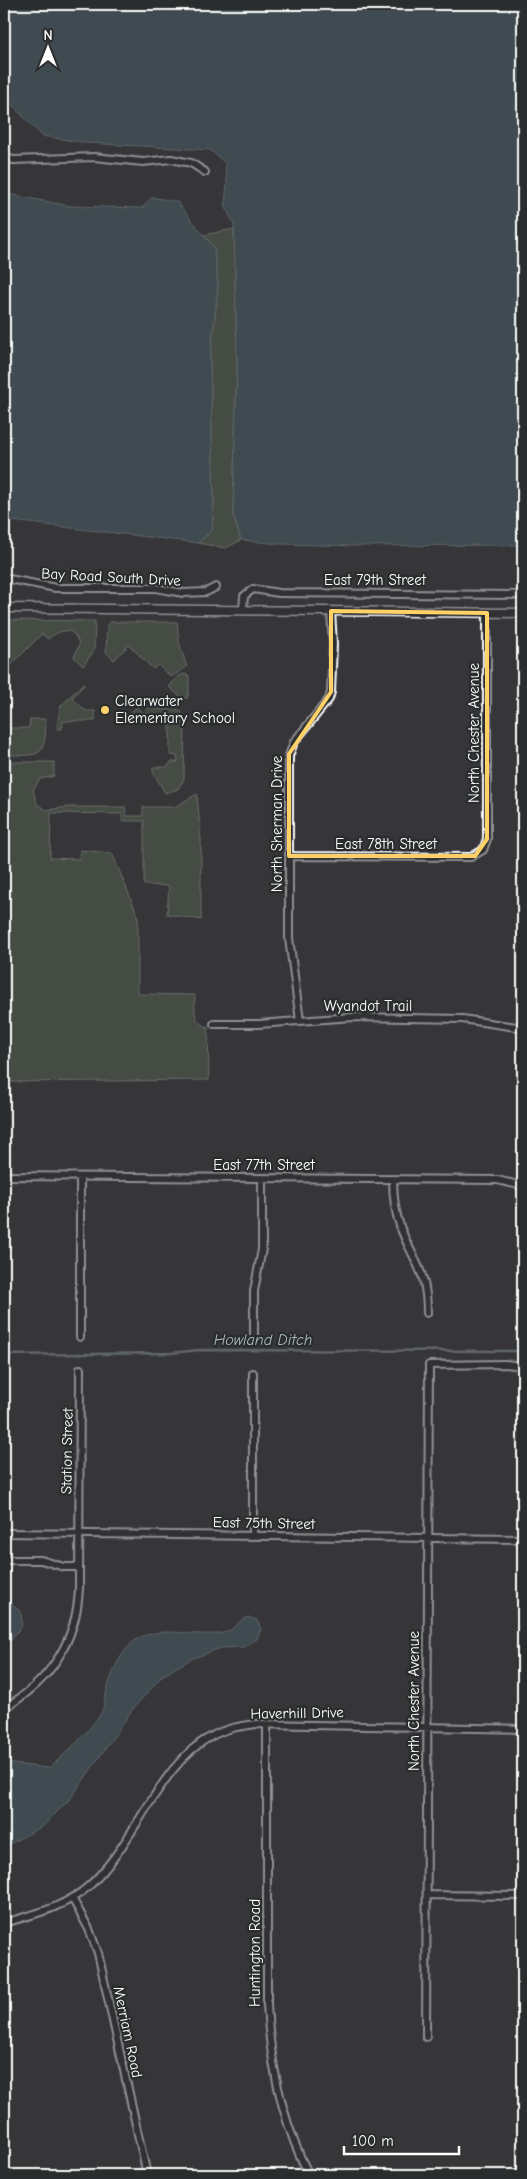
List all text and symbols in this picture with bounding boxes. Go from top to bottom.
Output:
north arrow [22,22,72,72]
text: N [43,27,53,44]
street label: Bay Road South Drive [41,564,182,590]
street label: East 79th Street [324,571,427,589]
street label: North Chester Avenue [465,662,483,803]
place label: Clearwater Elementary School [115,692,235,727]
marker: Clearwater Elementary School [99,704,111,716]
street label: North Sherman Drive [268,755,286,892]
street label: East 78th Street [335,835,438,853]
street label: Wyandot Trail [324,997,412,1015]
street label: East 77th Street [213,1156,315,1174]
water label: Howland Ditch [214,1331,312,1349]
street label: Station Street [57,1407,77,1494]
street label: East 75th Street [213,1513,316,1533]
street label: North Chester Avenue [405,1630,423,1771]
street label: Haverhill Drive [250,1703,344,1723]
street label: Huntington Road [246,1899,264,2007]
street label: Merriam Road [110,1985,146,2079]
scale bar [344,2124,460,2156]
text: 100 m [352,2132,394,2150]

